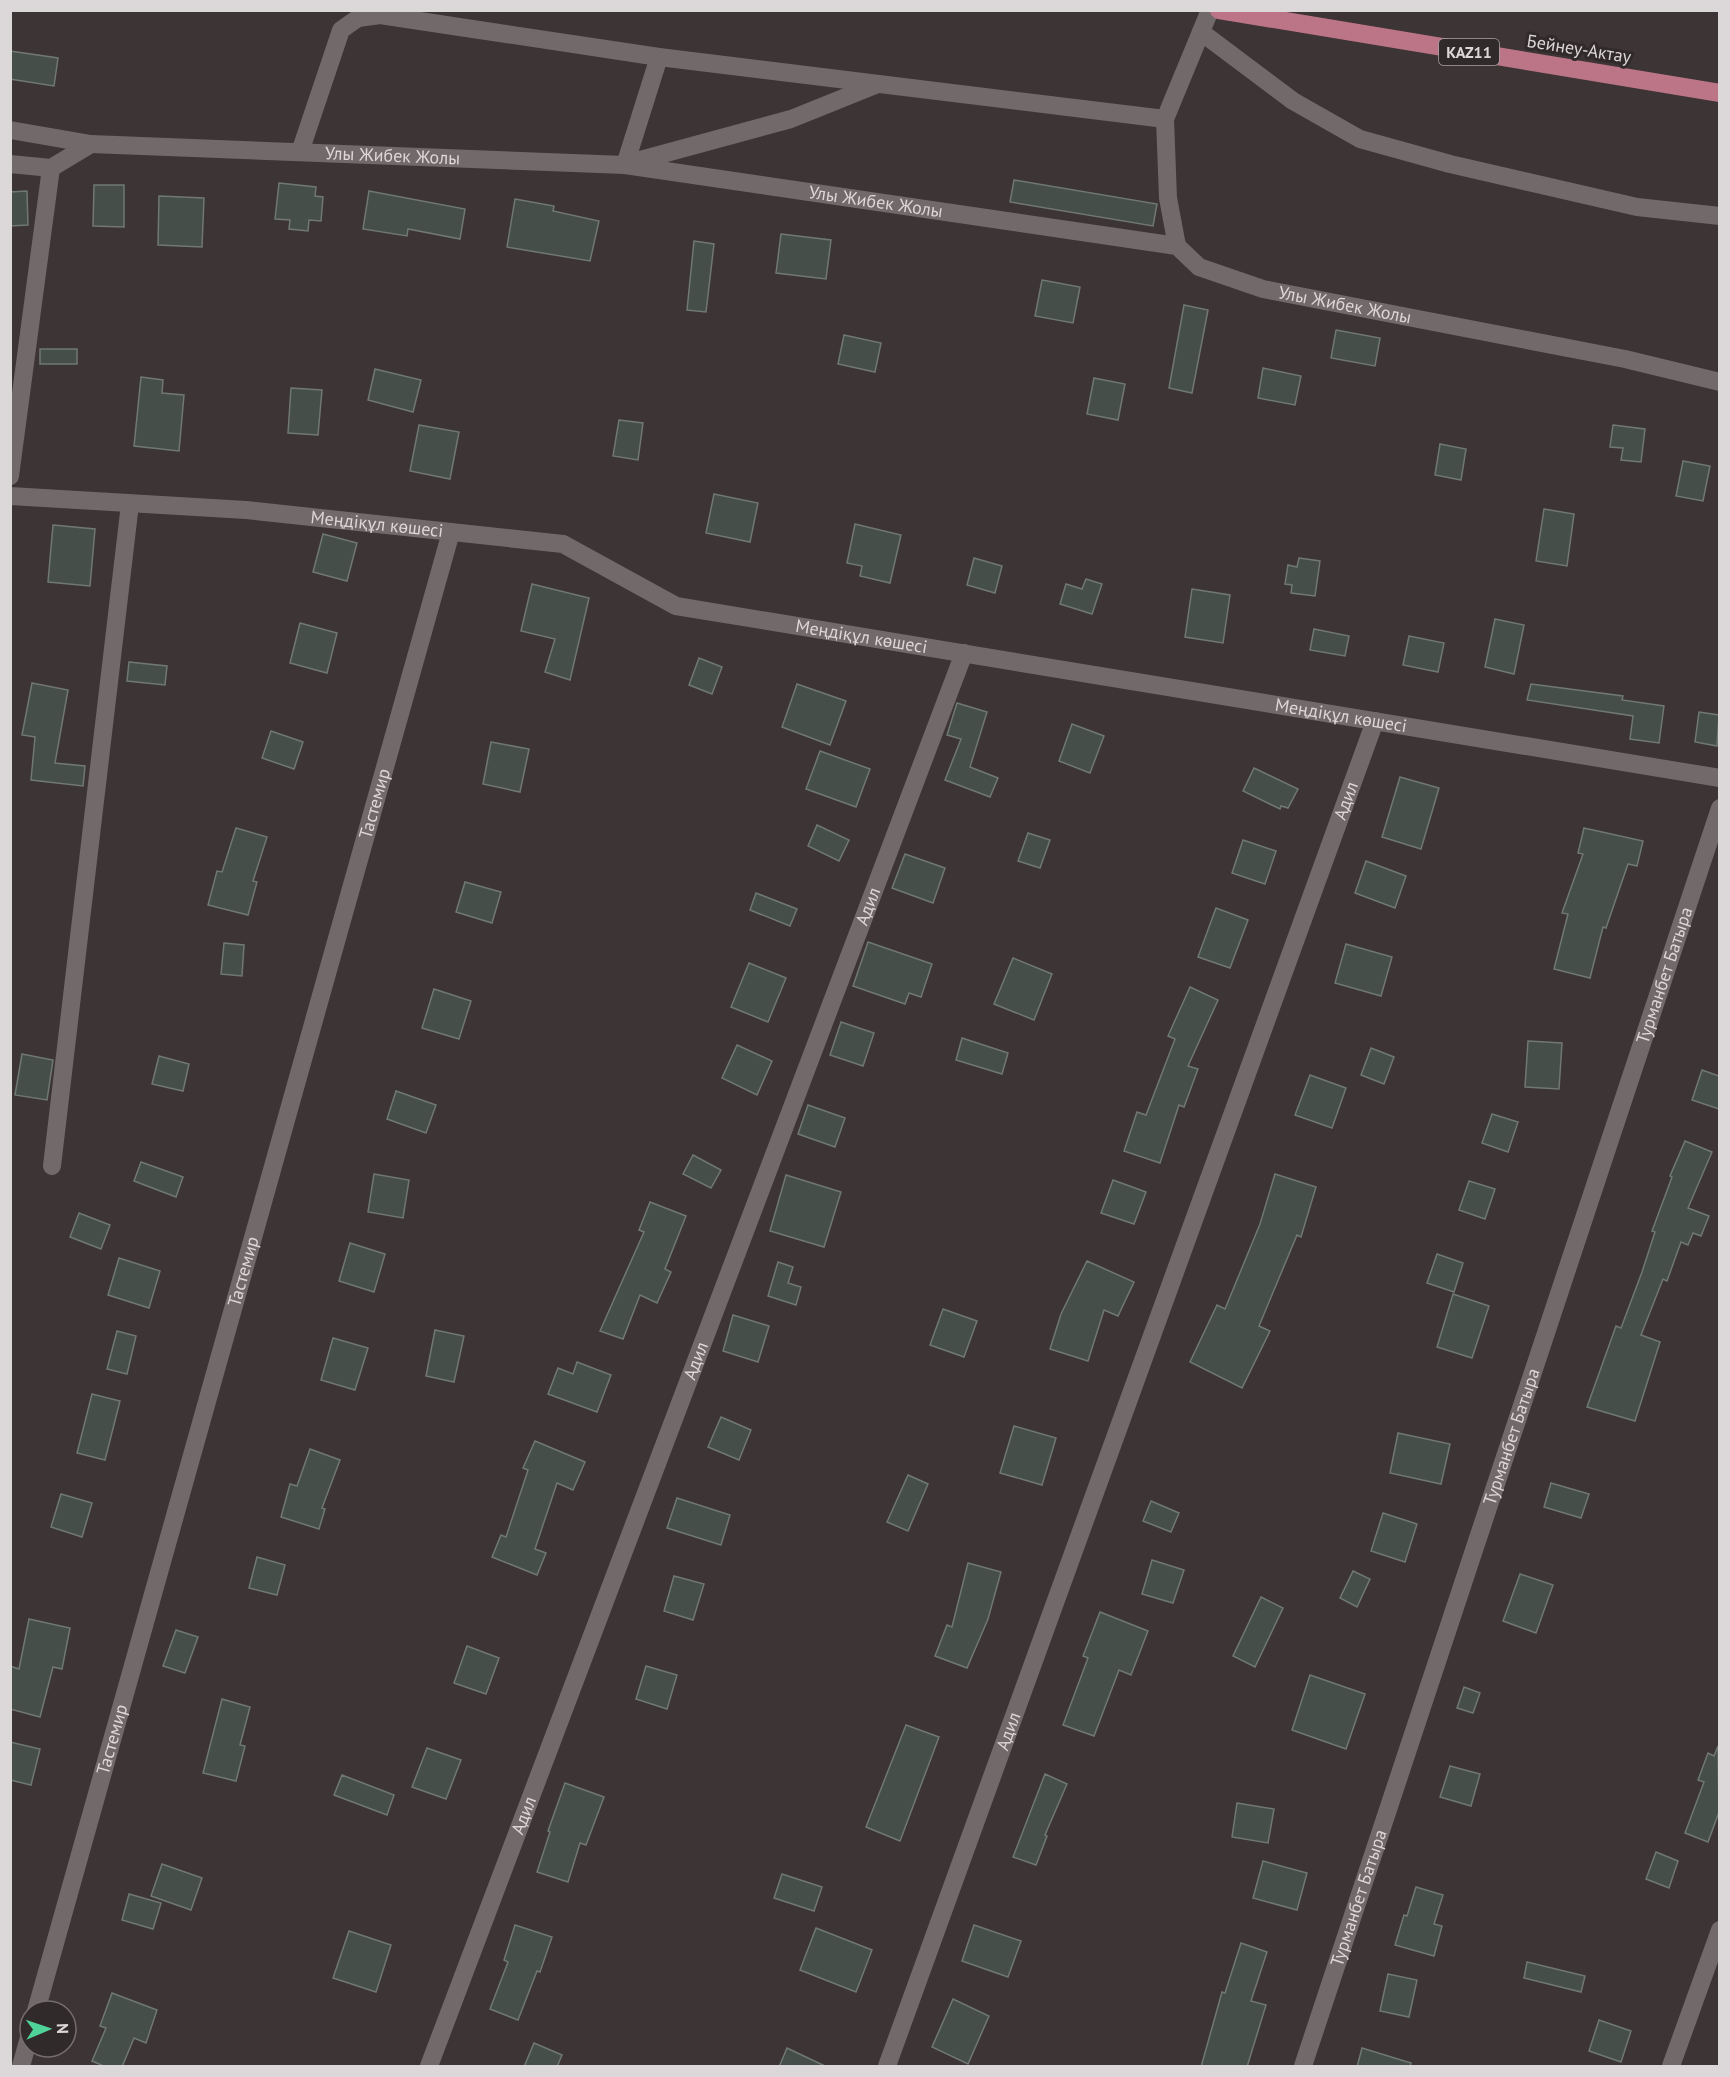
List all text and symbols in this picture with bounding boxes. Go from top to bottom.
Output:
street label: Бейнеу-Актау [1525,29,1633,68]
road number: KAZ11 [1439,39,1499,65]
street label: Улы Жибек Жолы [325,141,461,170]
street label: Улы Жибек Жолы [807,180,944,222]
street label: Улы Жибек Жолы [1276,280,1413,328]
street label: Меңдіқұл көшесі [309,505,444,542]
street label: Меңдіқұл көшесі [794,614,929,658]
street label: Меңдіқұл көшесі [1273,693,1409,737]
street label: Тастемир [353,766,395,841]
street label: Адил [1328,778,1363,823]
street label: Адил [850,884,885,929]
street label: Турманбет Батыра [1631,904,1697,1047]
street label: Тастемир [222,1234,264,1309]
street label: Адил [678,1338,713,1383]
street label: Турманбет Батыра [1478,1365,1545,1508]
street label: Тастемир [91,1702,133,1777]
street label: Адил [990,1709,1025,1753]
street label: Адил [506,1793,541,1838]
street label: Турманбет Батыра [1325,1826,1392,1969]
north arrow [18,1999,78,2059]
text: N [53,2023,73,2034]

